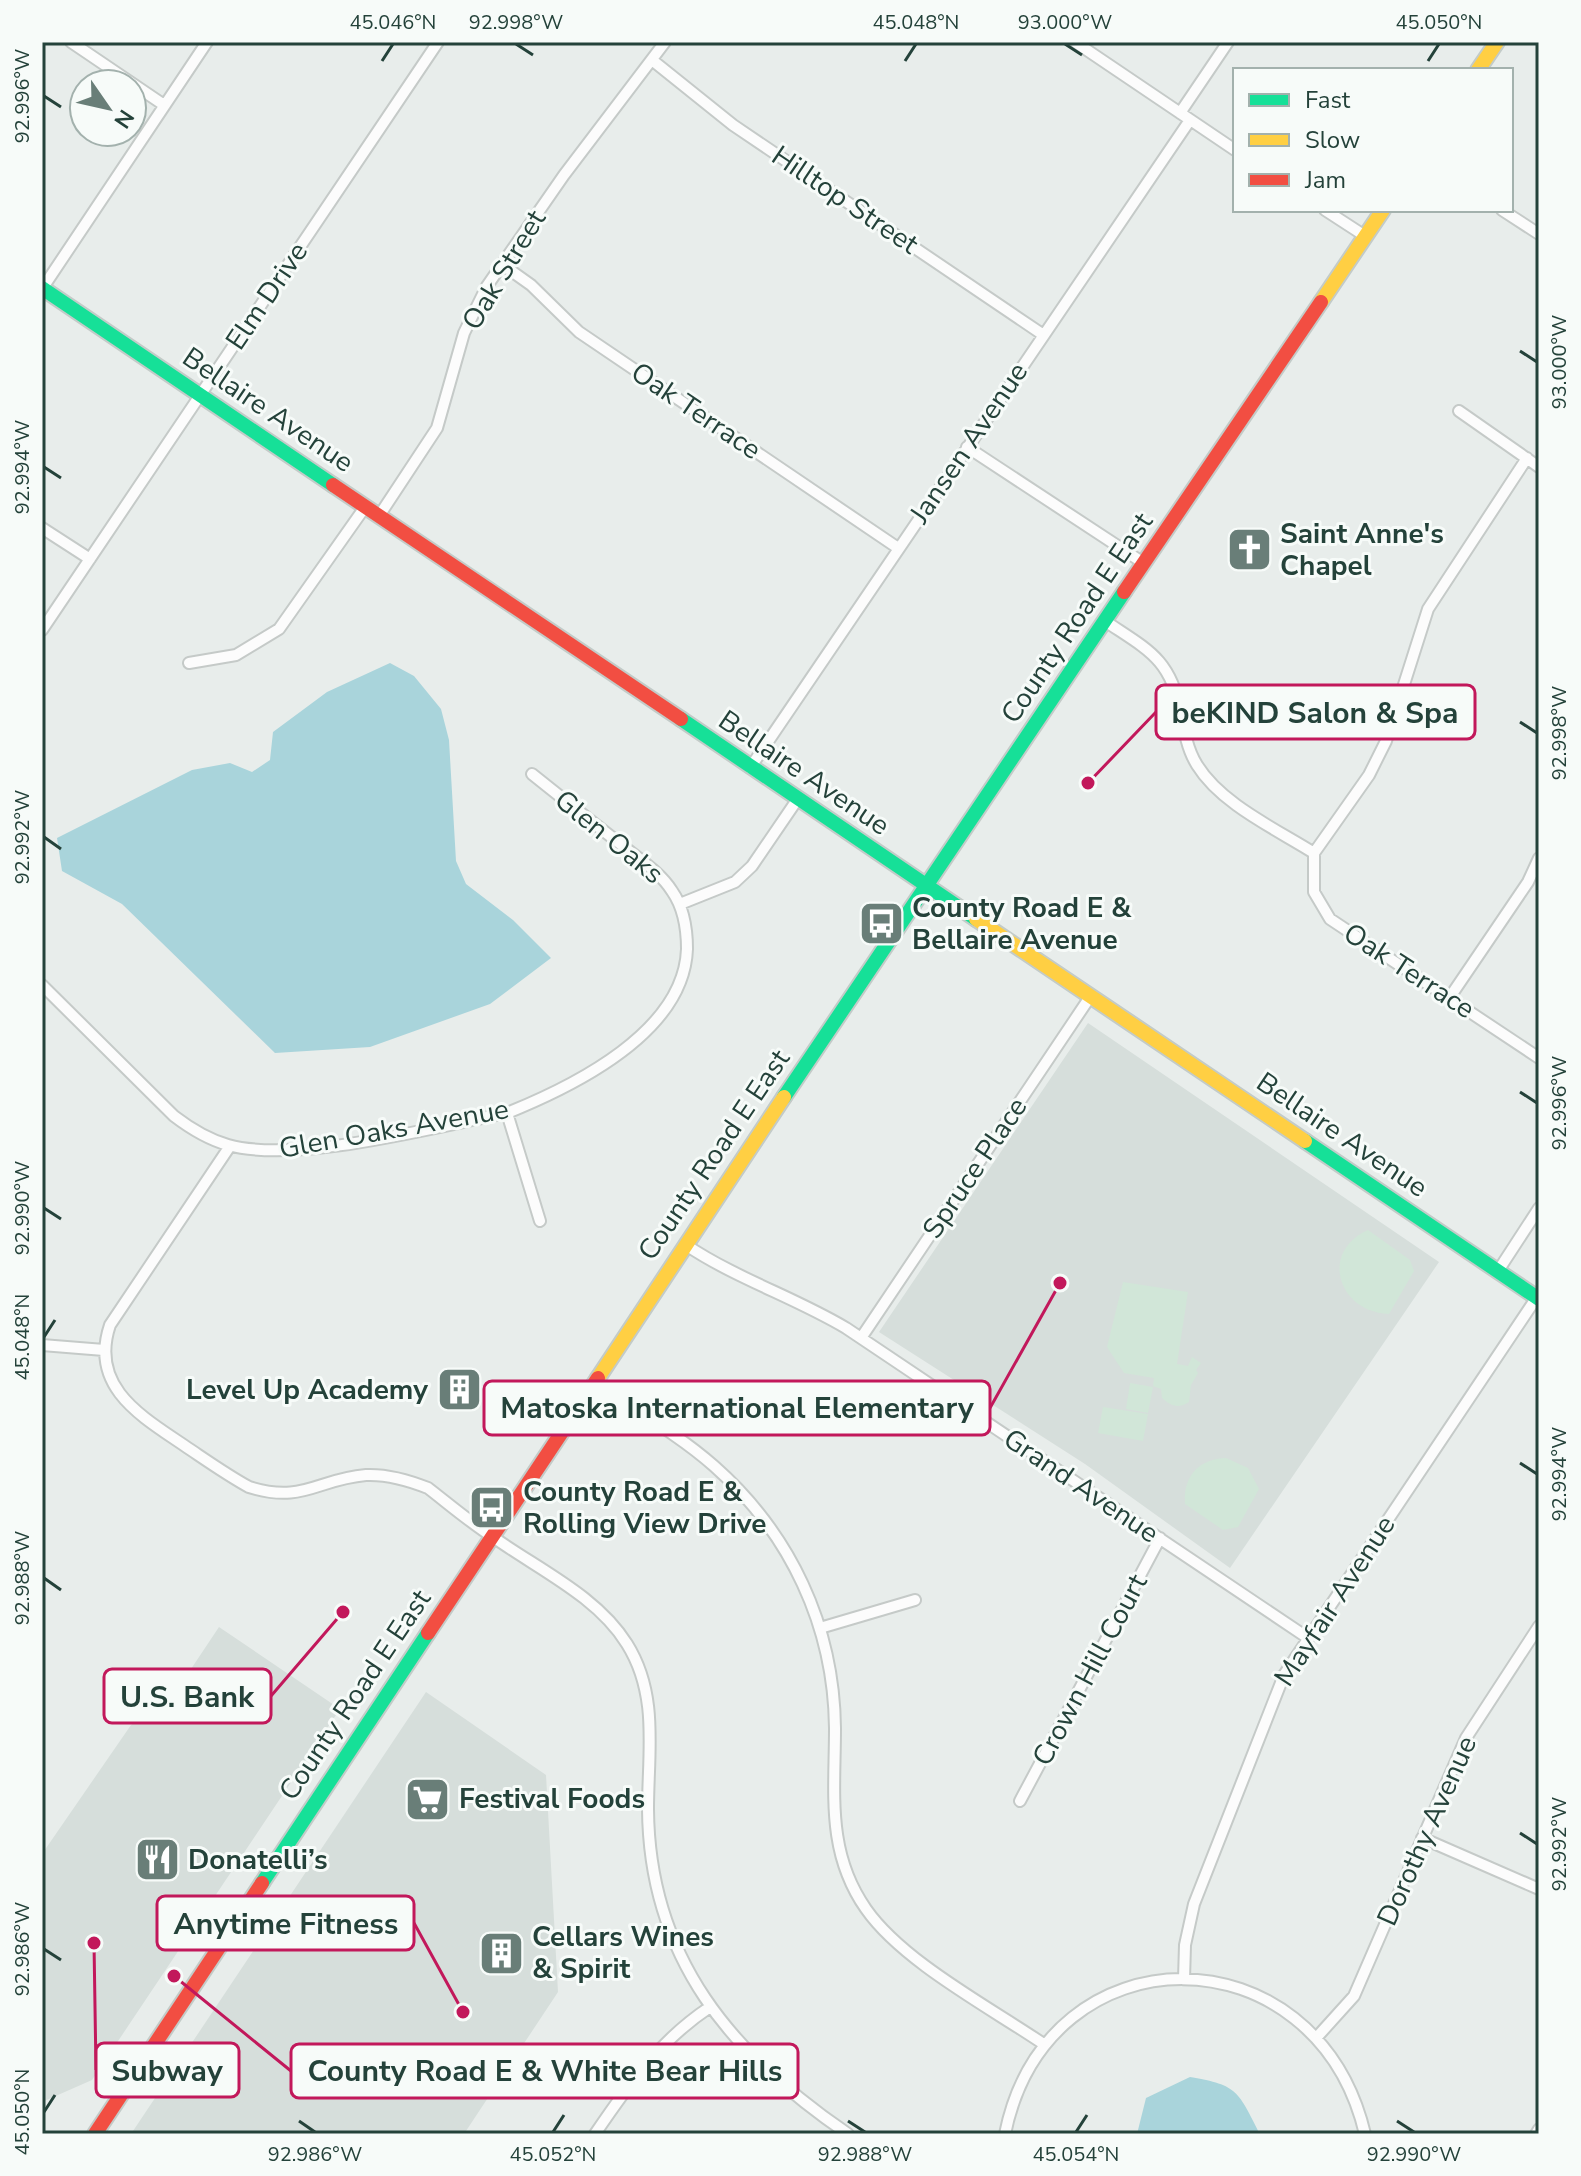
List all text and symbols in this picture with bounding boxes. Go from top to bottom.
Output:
text: 45.046°N [350,9,436,36]
text: 92.998°W [469,9,563,36]
text: 45.048°N [873,9,959,36]
text: 93.000°W [1018,9,1112,36]
text: 45.050°N [1396,9,1482,36]
text: 92.996°W [9,49,36,143]
north arrow [68,68,148,148]
legend [1233,68,1513,212]
text: Fast [1305,84,1351,116]
text: N [107,103,141,134]
text: Slow [1305,124,1360,156]
street label: Hilltop Street [764,137,926,263]
text: Jam [1304,164,1346,196]
street label: Oak Street [453,203,555,337]
street label: Elm Drive [217,235,317,357]
text: 93.000°W [1546,315,1573,409]
street label: Bellaire Avenue [175,339,361,481]
street label: Oak Terrace [623,353,769,469]
street label: Jansen Avenue [901,355,1037,532]
text: 92.994°W [9,420,36,514]
street label: County Road E East [992,505,1162,731]
place label: Saint Anne's Chapel [1280,515,1444,585]
church icon: Saint Anne's Chapel [1225,526,1273,574]
callout: beKIND Salon & Spa [1156,685,1475,739]
text: 92.998°W [1546,686,1573,780]
text: beKIND Salon & Spa [1172,693,1458,734]
street label: Bellaire Avenue [711,702,897,844]
street label: Glen Oaks [547,781,671,893]
text: 92.992°W [9,790,36,884]
place label: County Road E & Bellaire Avenue [912,889,1132,959]
bus stop icon: County Road E & Bellaire Avenue [857,900,905,948]
street label: Oak Terrace [1336,914,1482,1028]
street label: County Road E East [629,1042,799,1268]
text: 92.996°W [1546,1056,1573,1150]
street label: Bellaire Avenue [1249,1064,1435,1206]
street label: Glen Oaks Avenue [276,1090,512,1168]
street label: Spruce Place [914,1090,1036,1246]
text: 92.990°W [9,1161,36,1255]
text: 45.048°N [9,1294,36,1380]
building icon: Level Up Academy [435,1366,483,1414]
place label: Level Up Academy [186,1371,428,1409]
callout: Matoska International Elementary [484,1381,990,1435]
text: Matoska International Elementary [500,1388,974,1429]
street label: Grand Avenue [996,1420,1166,1552]
text: 92.994°W [1546,1427,1573,1521]
place label: County Road E & Rolling View Drive [523,1473,766,1543]
bus stop icon: County Road E & Rolling View Drive [468,1484,516,1532]
street label: Mayfair Avenue [1266,1508,1404,1694]
text: 92.988°W [9,1531,36,1625]
street label: Crown Hill Court [1023,1567,1157,1773]
street label: County Road E East [270,1582,440,1808]
callout: U.S. Bank [104,1669,271,1723]
text: U.S. Bank [120,1677,255,1718]
street label: Dorothy Avenue [1368,1730,1486,1932]
supermarket icon: Festival Foods [404,1775,452,1823]
place label: Festival Foods [459,1780,645,1818]
text: 92.992°W [1546,1797,1573,1891]
restaurant icon: Donatelli’s [133,1836,181,1884]
place label: Donatelli’s [188,1841,328,1879]
callout: Anytime Fitness [157,1896,414,1950]
text: 92.986°W [9,1902,36,1996]
text: Anytime Fitness [174,1904,398,1945]
place label: Cellars Wines & Spirit [532,1918,714,1988]
building icon: Cellars Wines & Spirit [477,1929,525,1977]
callout: Subway [96,2043,239,2097]
callout: County Road E & White Bear Hills [291,2044,798,2098]
text: Subway [111,2051,223,2092]
text: County Road E & White Bear Hills [308,2051,783,2092]
text: 45.050°N [9,2069,36,2155]
text: 92.986°W [268,2141,362,2168]
text: 45.052°N [510,2141,596,2168]
text: 92.988°W [818,2141,912,2168]
text: 45.054°N [1033,2141,1119,2168]
text: 92.990°W [1367,2141,1461,2168]

